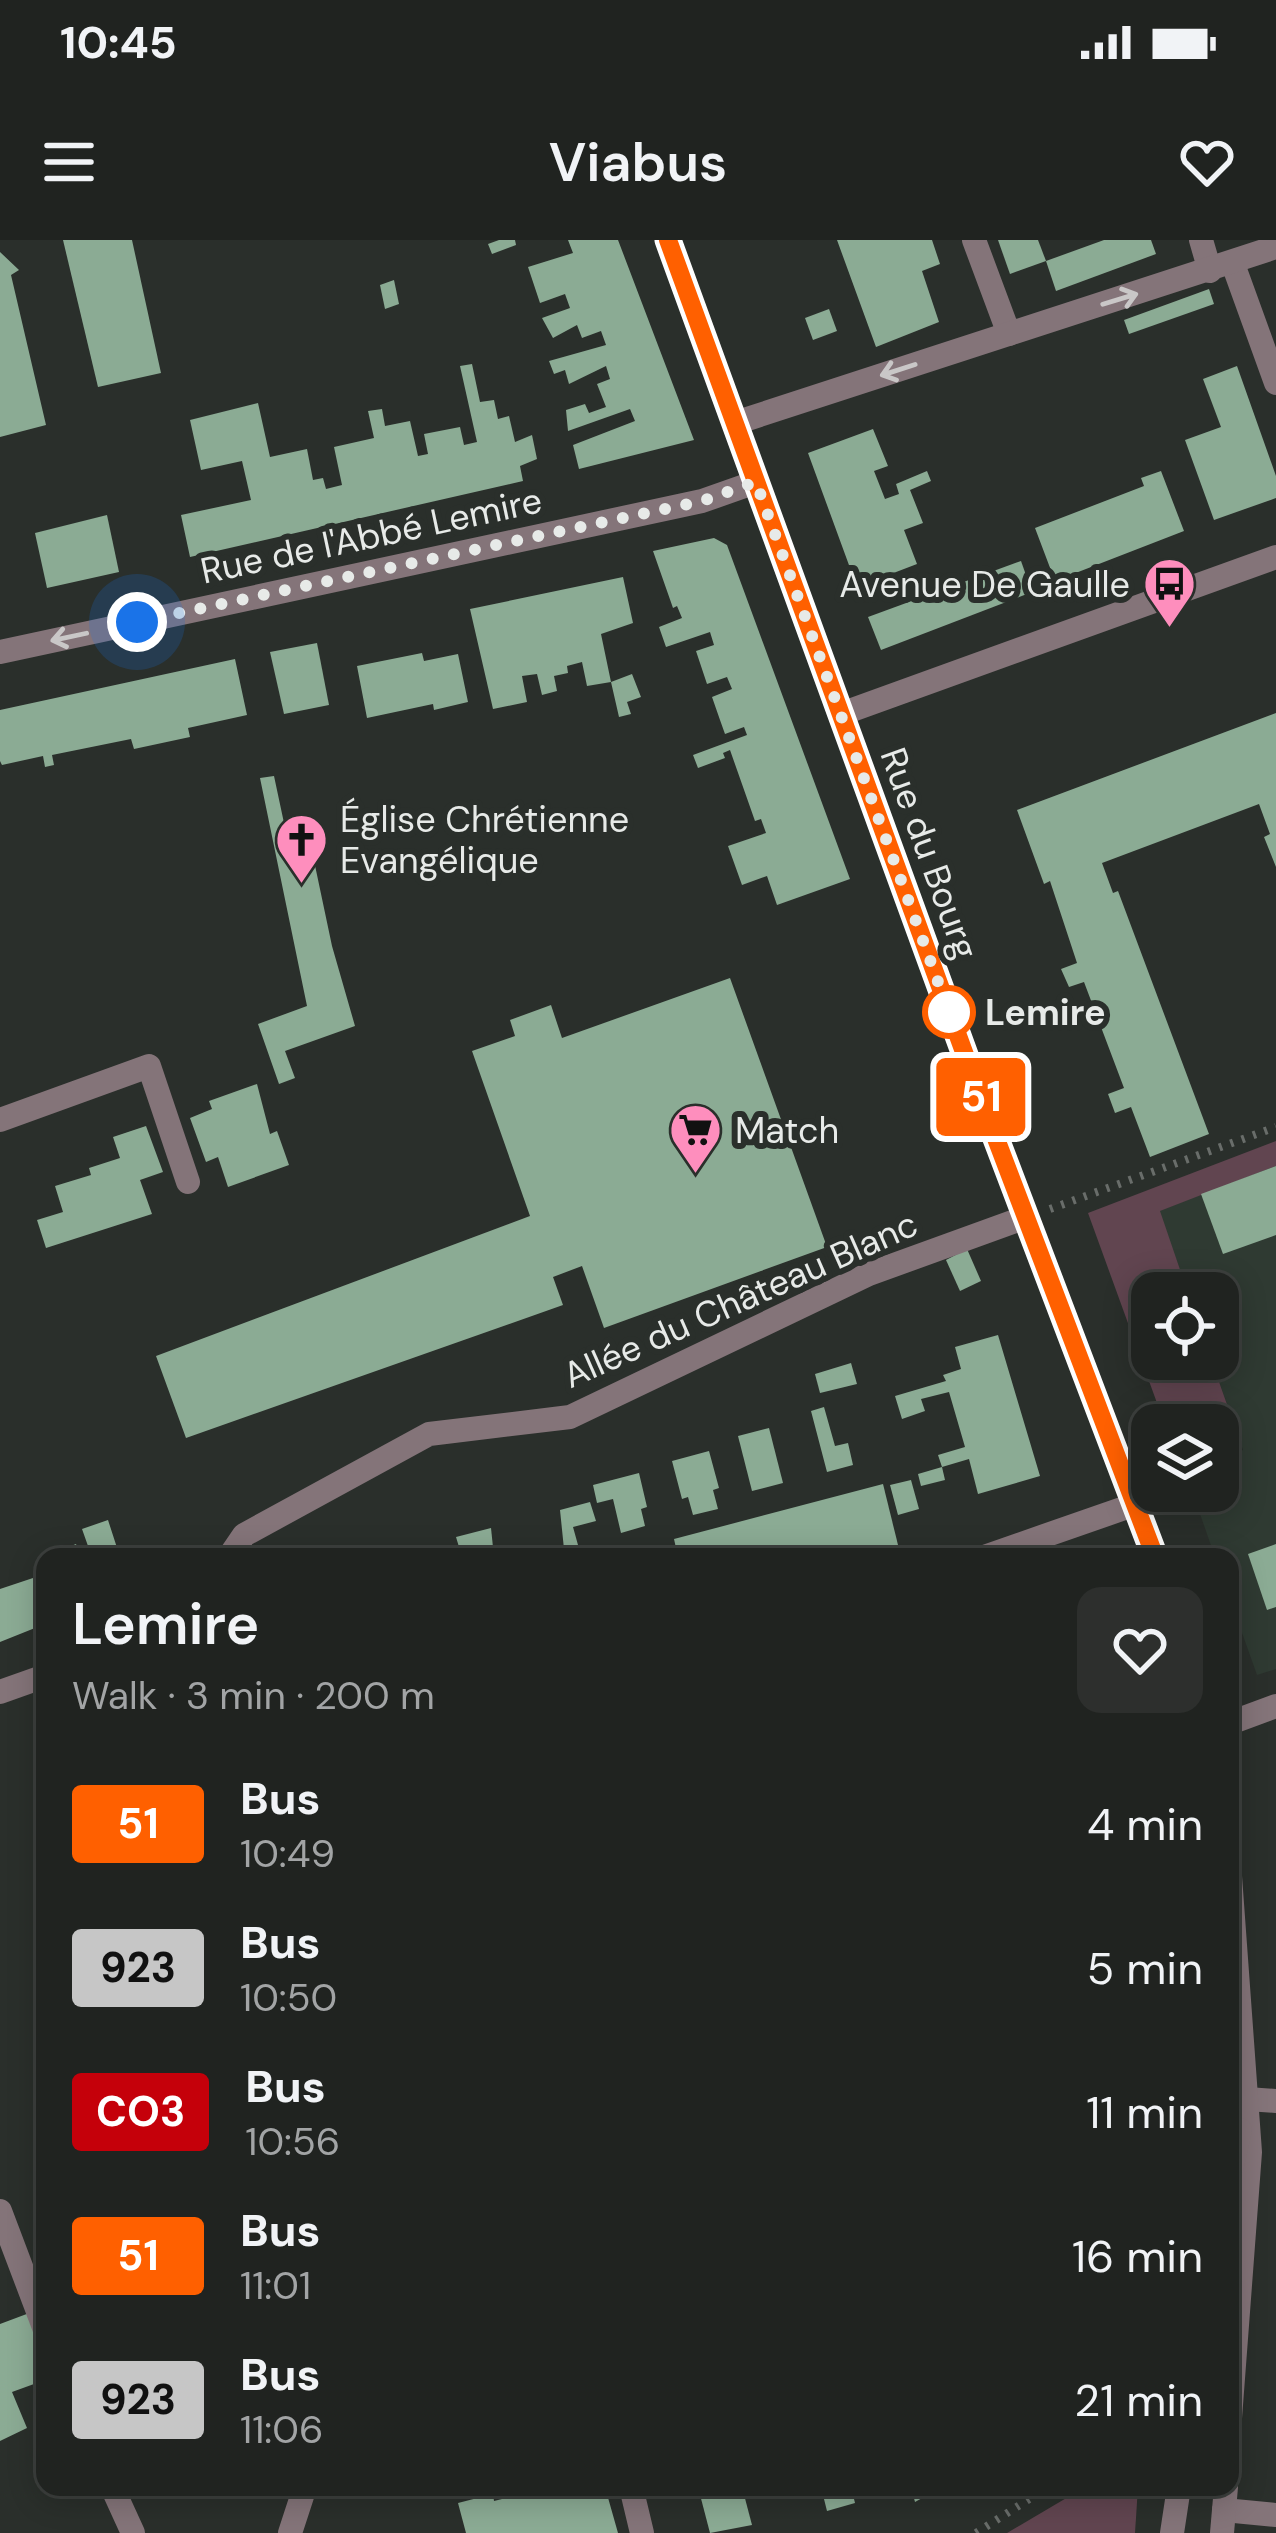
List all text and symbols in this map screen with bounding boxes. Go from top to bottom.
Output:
text: 10:45 [60,13,177,72]
text: Viabus [549,127,727,198]
icon: menu [36,129,102,195]
icon: heart [1174,129,1240,195]
one-way arrow [1101,287,1139,309]
one-way arrow [879,360,917,382]
street label: Rue de l'Abbé Lemire [196,476,546,595]
bus stop icon: Avenue De Gaulle [1141,556,1197,630]
place label: Avenue De Gaulle [839,561,1130,608]
your location [107,592,167,652]
one-way arrow [50,627,88,650]
street label: Rue du Bourg [870,741,989,965]
place label: Église Chrétienne Evangélique [340,796,629,884]
church icon: Église Chrétienne Evangélique [273,812,329,886]
marker: Lemire [924,987,974,1037]
place label: Lemire [985,989,1106,1036]
line badge: 51 [927,1058,1035,1136]
text: 51 [960,1069,1002,1124]
supermarket icon: Match [668,1102,724,1176]
place label: Match [735,1107,839,1154]
street label: Allée du Château Blanc [556,1200,925,1399]
map controls [1131,1272,1239,1512]
button: locate [1131,1272,1239,1380]
button: layers [1131,1404,1239,1512]
text: Lemire [72,1587,259,1662]
button: heart [1077,1587,1203,1713]
text: Walk · 3 min · 200 m [72,1670,435,1721]
text: Bus [240,1769,320,1828]
text: 4 min [1087,1795,1203,1854]
text: 51 [117,1796,159,1851]
text: 10:49 [240,1828,335,1879]
text: Bus [240,1913,320,1972]
text: 5 min [1087,1939,1203,1998]
text: 923 [100,1940,176,1995]
text: 10:50 [240,1972,337,2023]
text: Bus [245,2057,326,2116]
text: 11 min [1086,2083,1203,2142]
text: CO3 [96,2084,185,2139]
text: 10:56 [245,2116,340,2167]
text: Bus [240,2201,320,2260]
text: 16 min [1072,2227,1203,2286]
text: 51 [117,2228,159,2283]
text: 11:01 [240,2260,311,2311]
text: Bus [240,2345,320,2404]
text: 21 min [1074,2371,1203,2430]
text: 923 [100,2372,176,2427]
text: 11:06 [240,2404,323,2455]

